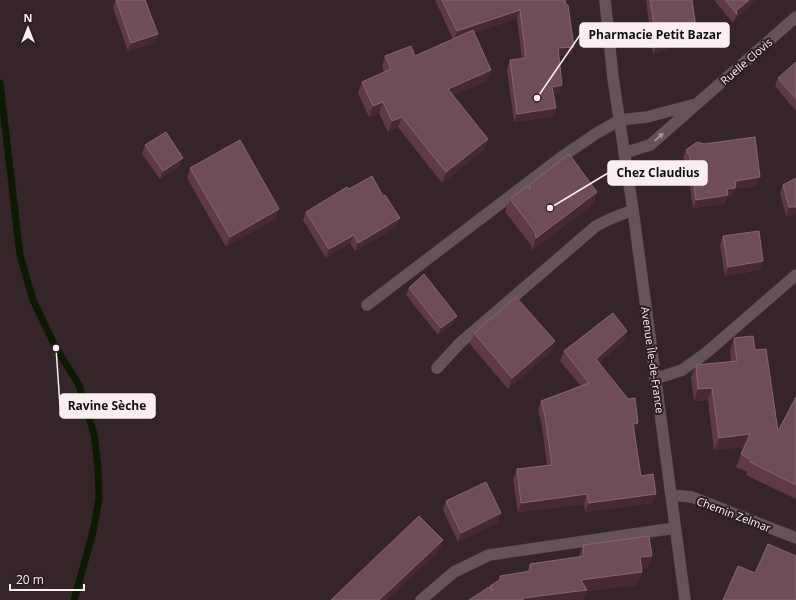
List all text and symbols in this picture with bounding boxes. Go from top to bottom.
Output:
north arrow [8,8,48,48]
text: N [24,10,32,25]
callout: Pharmacie Petit Bazar [580,23,729,47]
text: Pharmacie Petit Bazar [589,26,722,43]
street label: Ruelle Clovis [717,34,775,88]
one-way arrow [654,132,664,142]
callout: Chez Claudius [608,161,707,185]
text: Chez Claudius [616,164,700,181]
street label: Avenue Île-de-France [638,306,668,414]
callout: Ravine Sèche [60,394,155,418]
text: Ravine Sèche [68,397,146,414]
street label: Chemin Zelmar [695,493,774,535]
scale bar [10,566,84,592]
text: 20 m [16,571,44,588]

